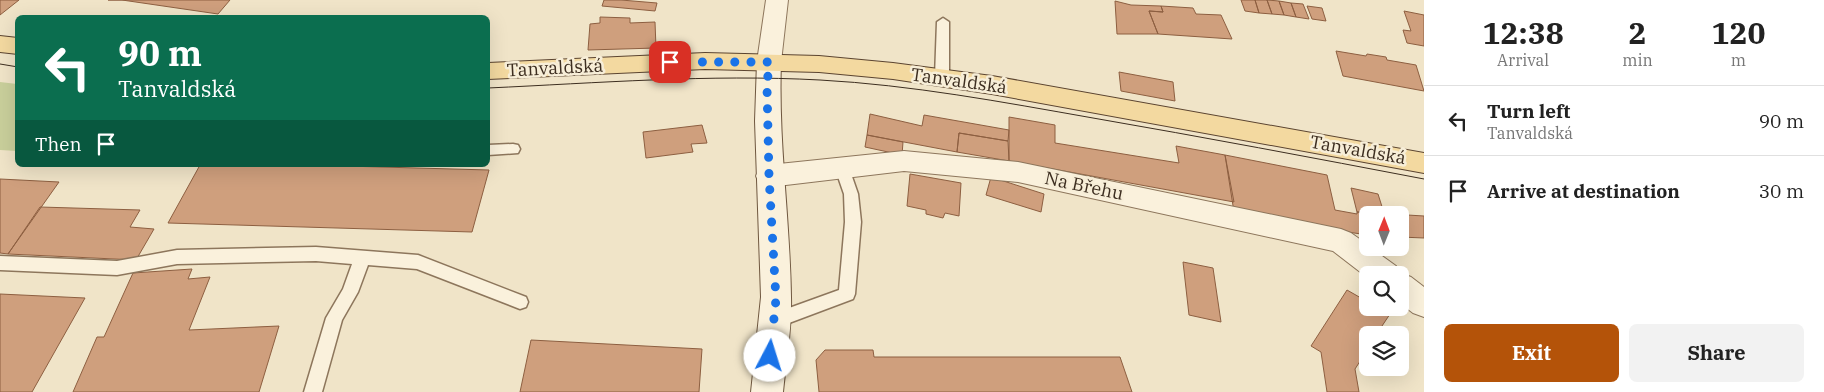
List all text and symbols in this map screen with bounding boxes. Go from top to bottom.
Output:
text: 12:38 [1483,13,1564,52]
text: 2 [1629,13,1647,52]
text: 120 [1711,13,1765,52]
text: 90 m [118,30,202,76]
icon: left [35,35,100,100]
pin [649,41,691,83]
icon: arrive [656,48,684,76]
text: Arrival [1497,50,1549,70]
text: min [1622,50,1653,70]
text: m [1731,50,1746,70]
street label: Tanvaldská [506,53,604,82]
street label: Tanvaldská [910,62,1009,99]
text: Tanvaldská [118,74,236,103]
text: Turn left [1487,99,1570,123]
icon: left [1444,107,1472,135]
text: 90 m [1759,109,1804,133]
text: Tanvaldská [1487,123,1573,143]
icon: arrive [92,130,120,158]
street label: Tanvaldská [1308,130,1408,169]
text: Then [35,132,82,156]
street label: Na Břehu [1043,166,1126,205]
icon: arrive [1444,177,1472,205]
text: Arrive at destination [1487,179,1680,203]
text: 30 m [1759,179,1804,203]
north arrow [1359,206,1409,256]
map controls [1359,206,1409,376]
button: search [1359,266,1409,316]
button: Exit [1444,324,1619,382]
button: Share [1629,324,1804,382]
button: layers [1359,326,1409,376]
position arrow [743,329,795,381]

